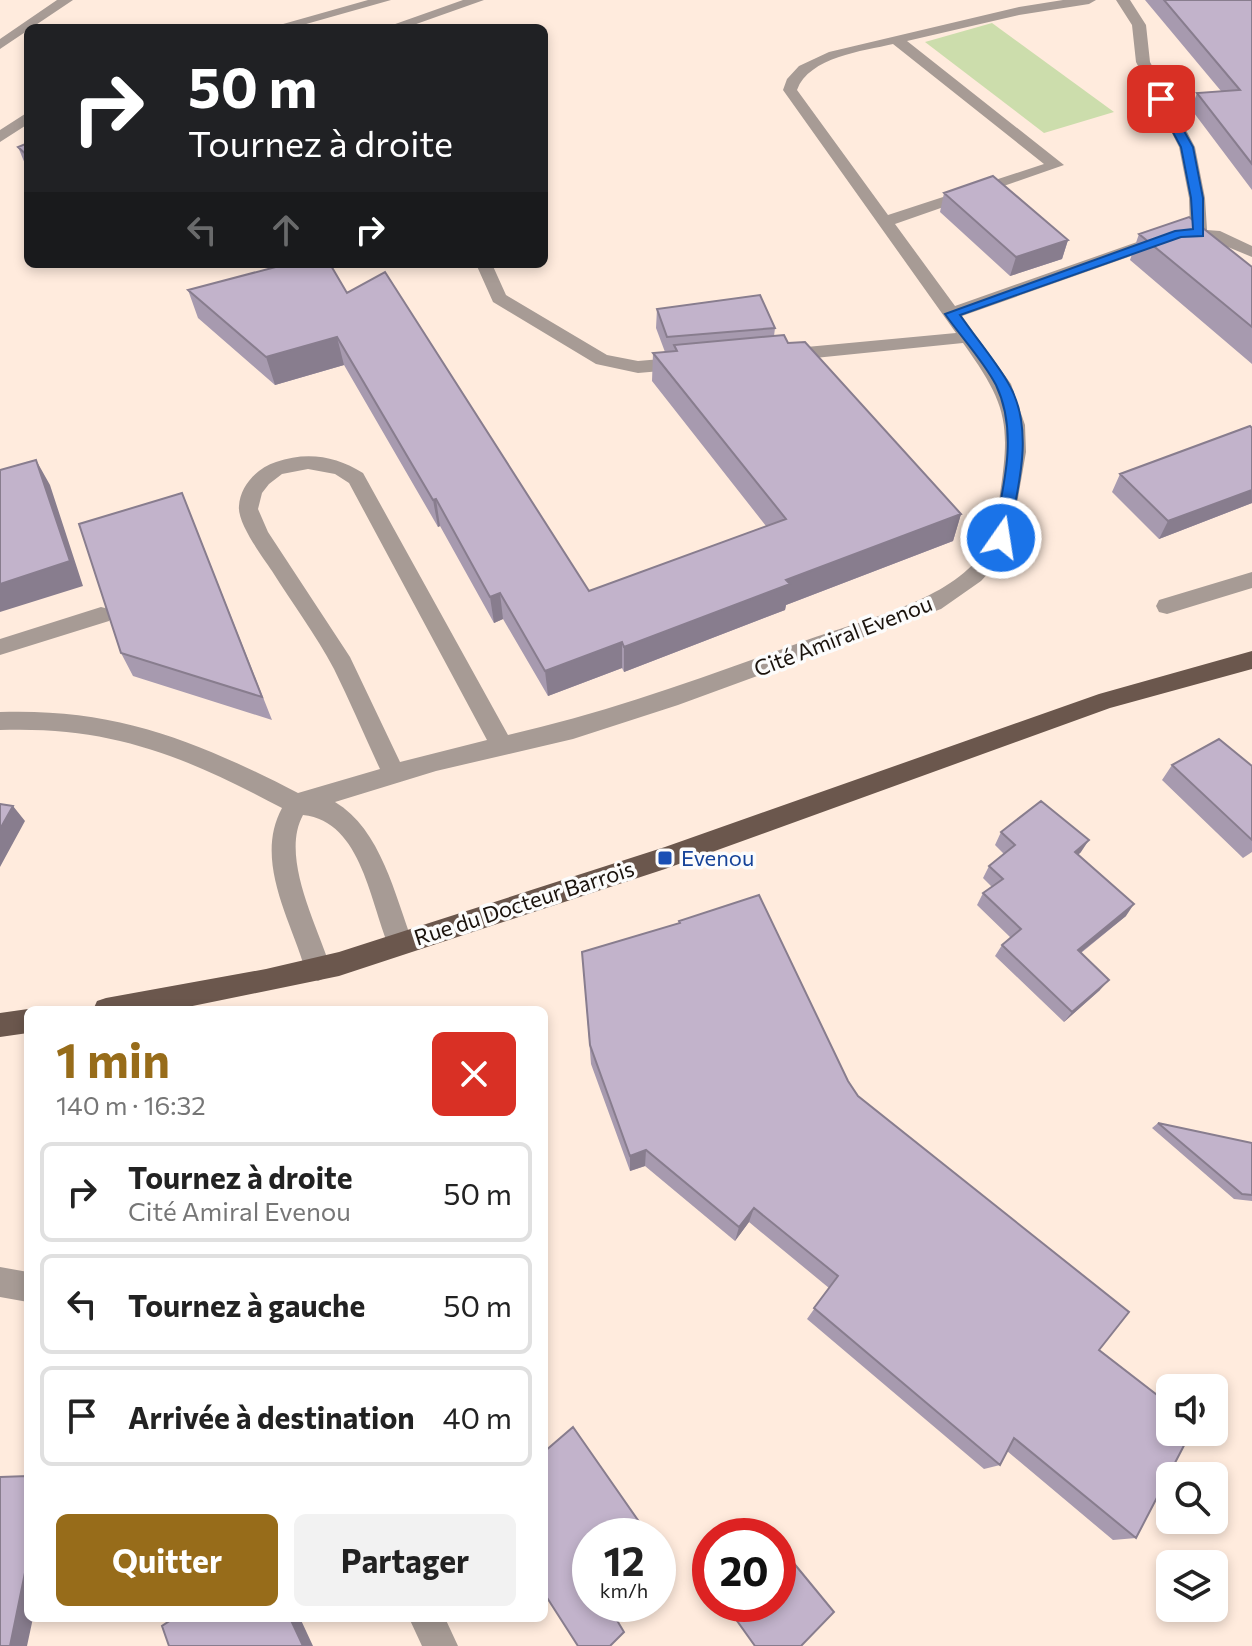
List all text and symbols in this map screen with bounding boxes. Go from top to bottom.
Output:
text: 50 m [188,51,317,120]
icon: right [56,56,160,160]
pin [1127,65,1195,133]
icon: arrive [1139,77,1183,121]
text: Tournez à droite [188,120,453,164]
icon: left [180,208,224,252]
icon: ahead [264,208,308,252]
icon: right [348,208,392,252]
position arrow [959,496,1043,580]
street label: Cité Amiral Evenou [750,589,936,682]
place label: Evenou [681,844,754,871]
marker: Evenou [656,849,674,867]
street label: Rue du Docteur Barrois [410,854,637,951]
text: 1 min [56,1029,170,1088]
button: close [432,1032,516,1116]
text: 140 m · 16:32 [56,1089,206,1120]
text: Tournez à droite [128,1158,352,1195]
icon: right [60,1170,104,1214]
text: 50 m [443,1174,512,1211]
text: Cité Amiral Evenou [128,1195,351,1226]
icon: left [60,1282,104,1326]
text: Tournez à gauche [128,1286,365,1323]
text: 50 m [443,1286,512,1323]
map controls [1156,1374,1228,1622]
button: sound [1156,1374,1228,1446]
icon: arrive [60,1394,104,1438]
text: Arrivée à destination [128,1398,415,1435]
text: 40 m [443,1398,512,1435]
button: search [1156,1462,1228,1534]
button: Quitter [56,1514,278,1606]
button: Partager [294,1514,516,1606]
speed limit sign: 20 [692,1518,796,1622]
text: 12 [604,1535,644,1584]
button: layers [1156,1550,1228,1622]
text: km/h [600,1578,648,1602]

